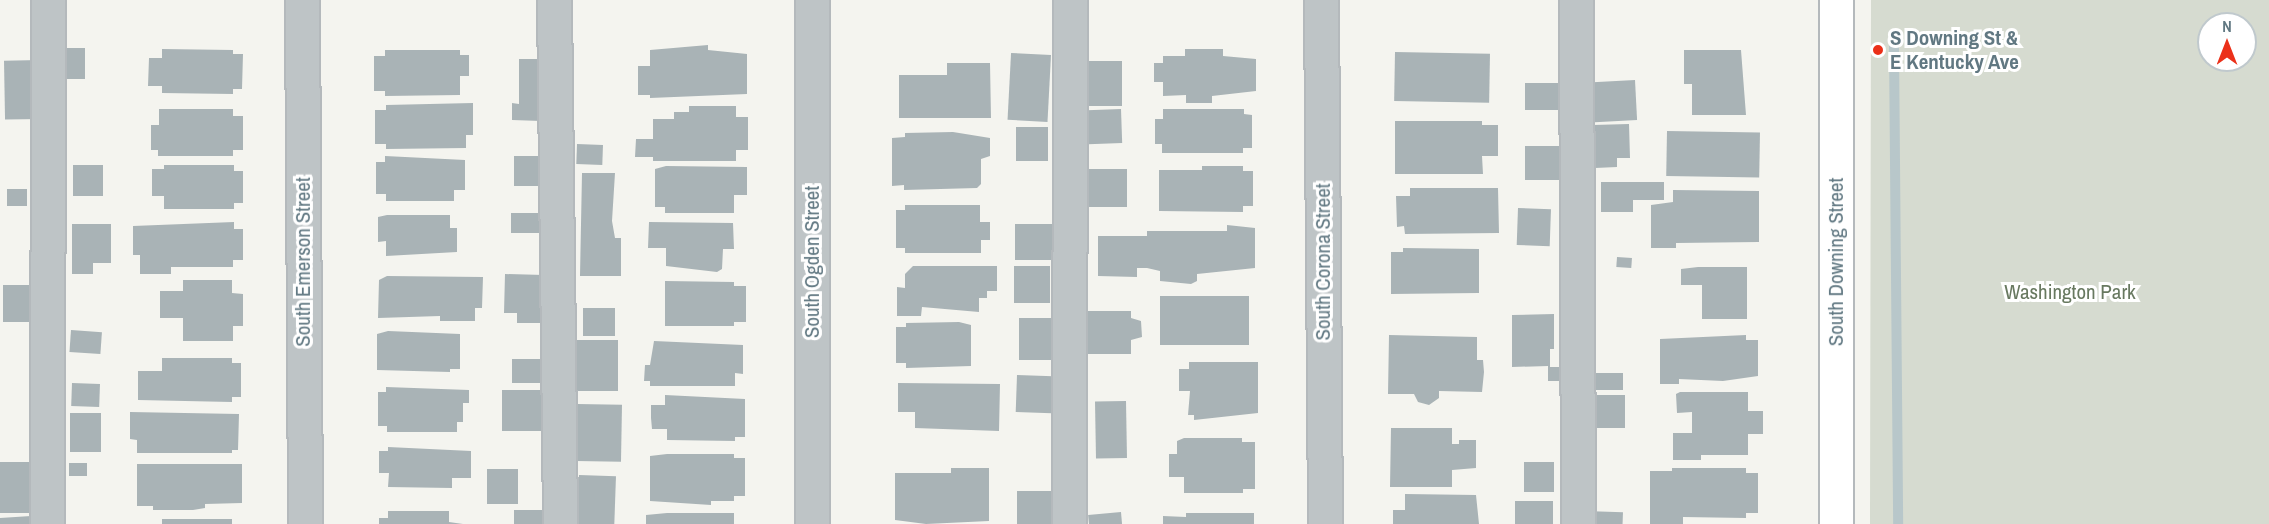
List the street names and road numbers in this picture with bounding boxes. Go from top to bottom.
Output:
street label: South Emerson Street [290,177,316,347]
street label: South Downing Street [1823,178,1849,346]
street label: South Corona Street [1310,184,1336,340]
street label: South Ogden Street [799,186,825,338]

